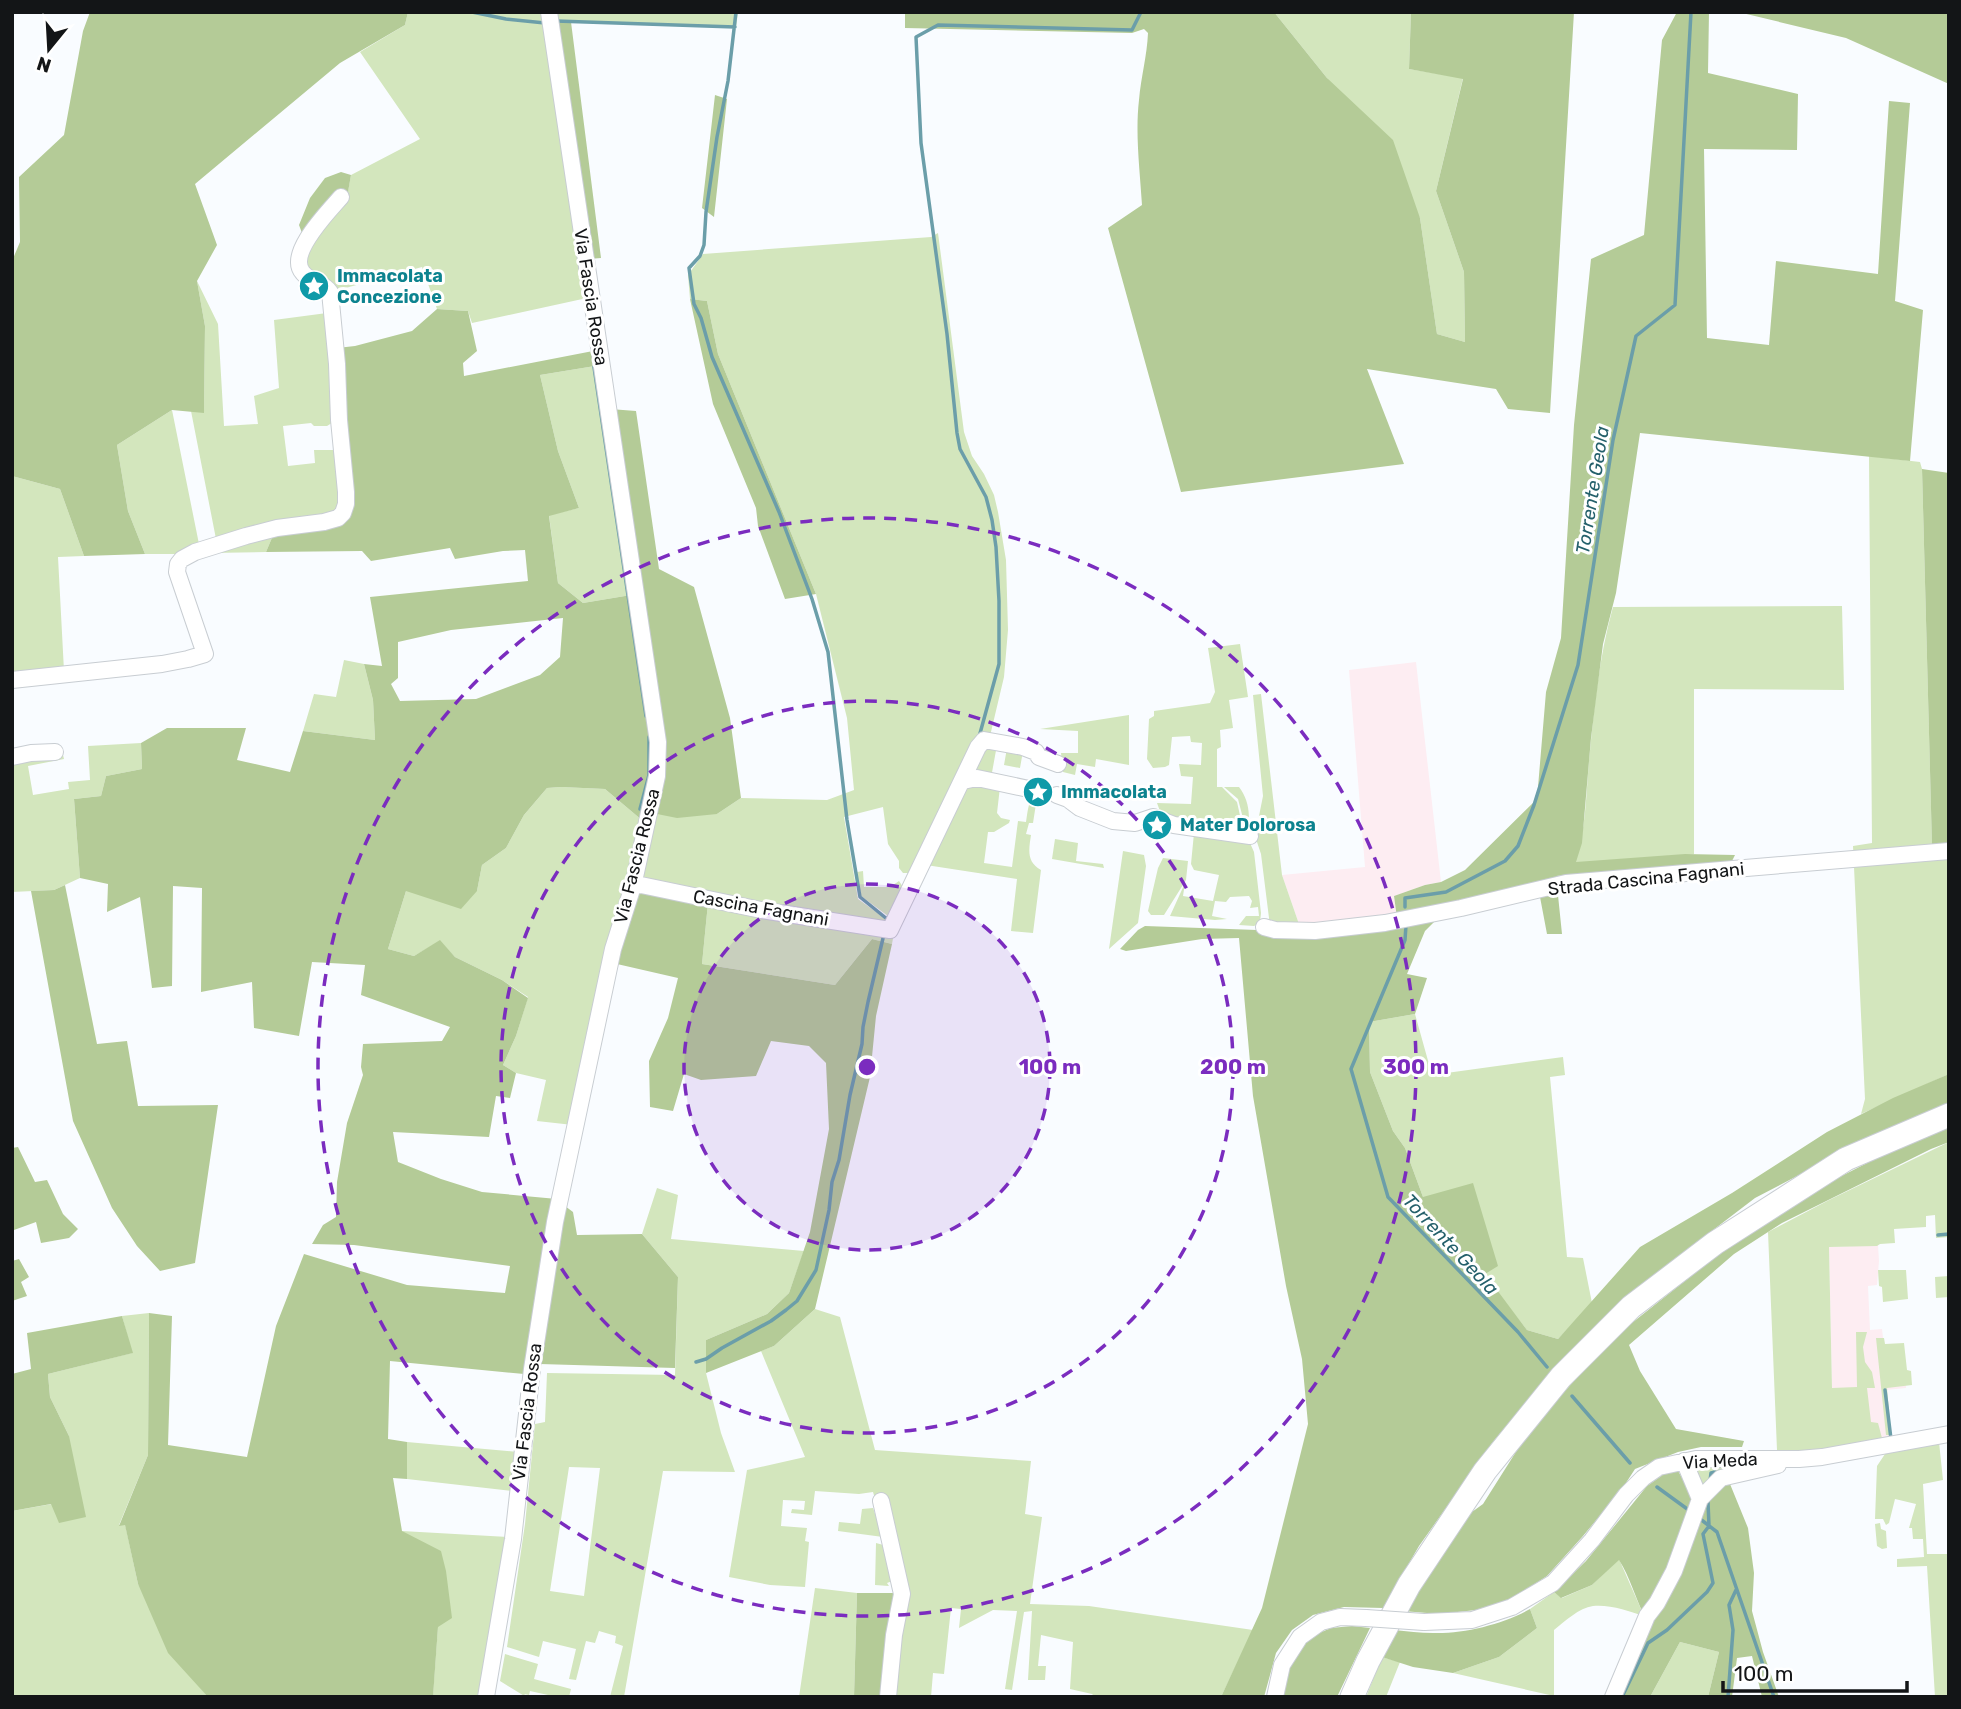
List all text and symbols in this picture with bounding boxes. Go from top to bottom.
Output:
north arrow [14,14,84,84]
text: N [34,52,54,78]
street label: Via Fascia Rossa [569,227,613,367]
place label: Immacolata Concezione [337,265,443,308]
place icon: Immacolata Concezione [297,269,331,303]
water label: Torrente Geola [1571,424,1614,556]
place icon: Immacolata [1021,775,1055,809]
place label: Immacolata [1061,781,1167,803]
street label: Via Fascia Rossa [610,786,664,926]
place icon: Mater Dolorosa [1140,808,1174,842]
place label: Mater Dolorosa [1180,814,1316,836]
street label: Strada Cascina Fagnani [1547,858,1745,900]
street label: Cascina Fagnani [691,885,831,931]
text: 100 m [1019,1054,1081,1079]
text: 200 m [1200,1054,1266,1079]
text: 300 m [1383,1054,1449,1079]
centre of rings [855,1055,879,1079]
water label: Torrente Geola [1398,1189,1503,1299]
street label: Via Fascia Rossa [508,1342,546,1482]
street label: Via Meda [1682,1448,1758,1474]
scale bar [1723,1650,1907,1694]
text: 100 m [1734,1661,1793,1686]

